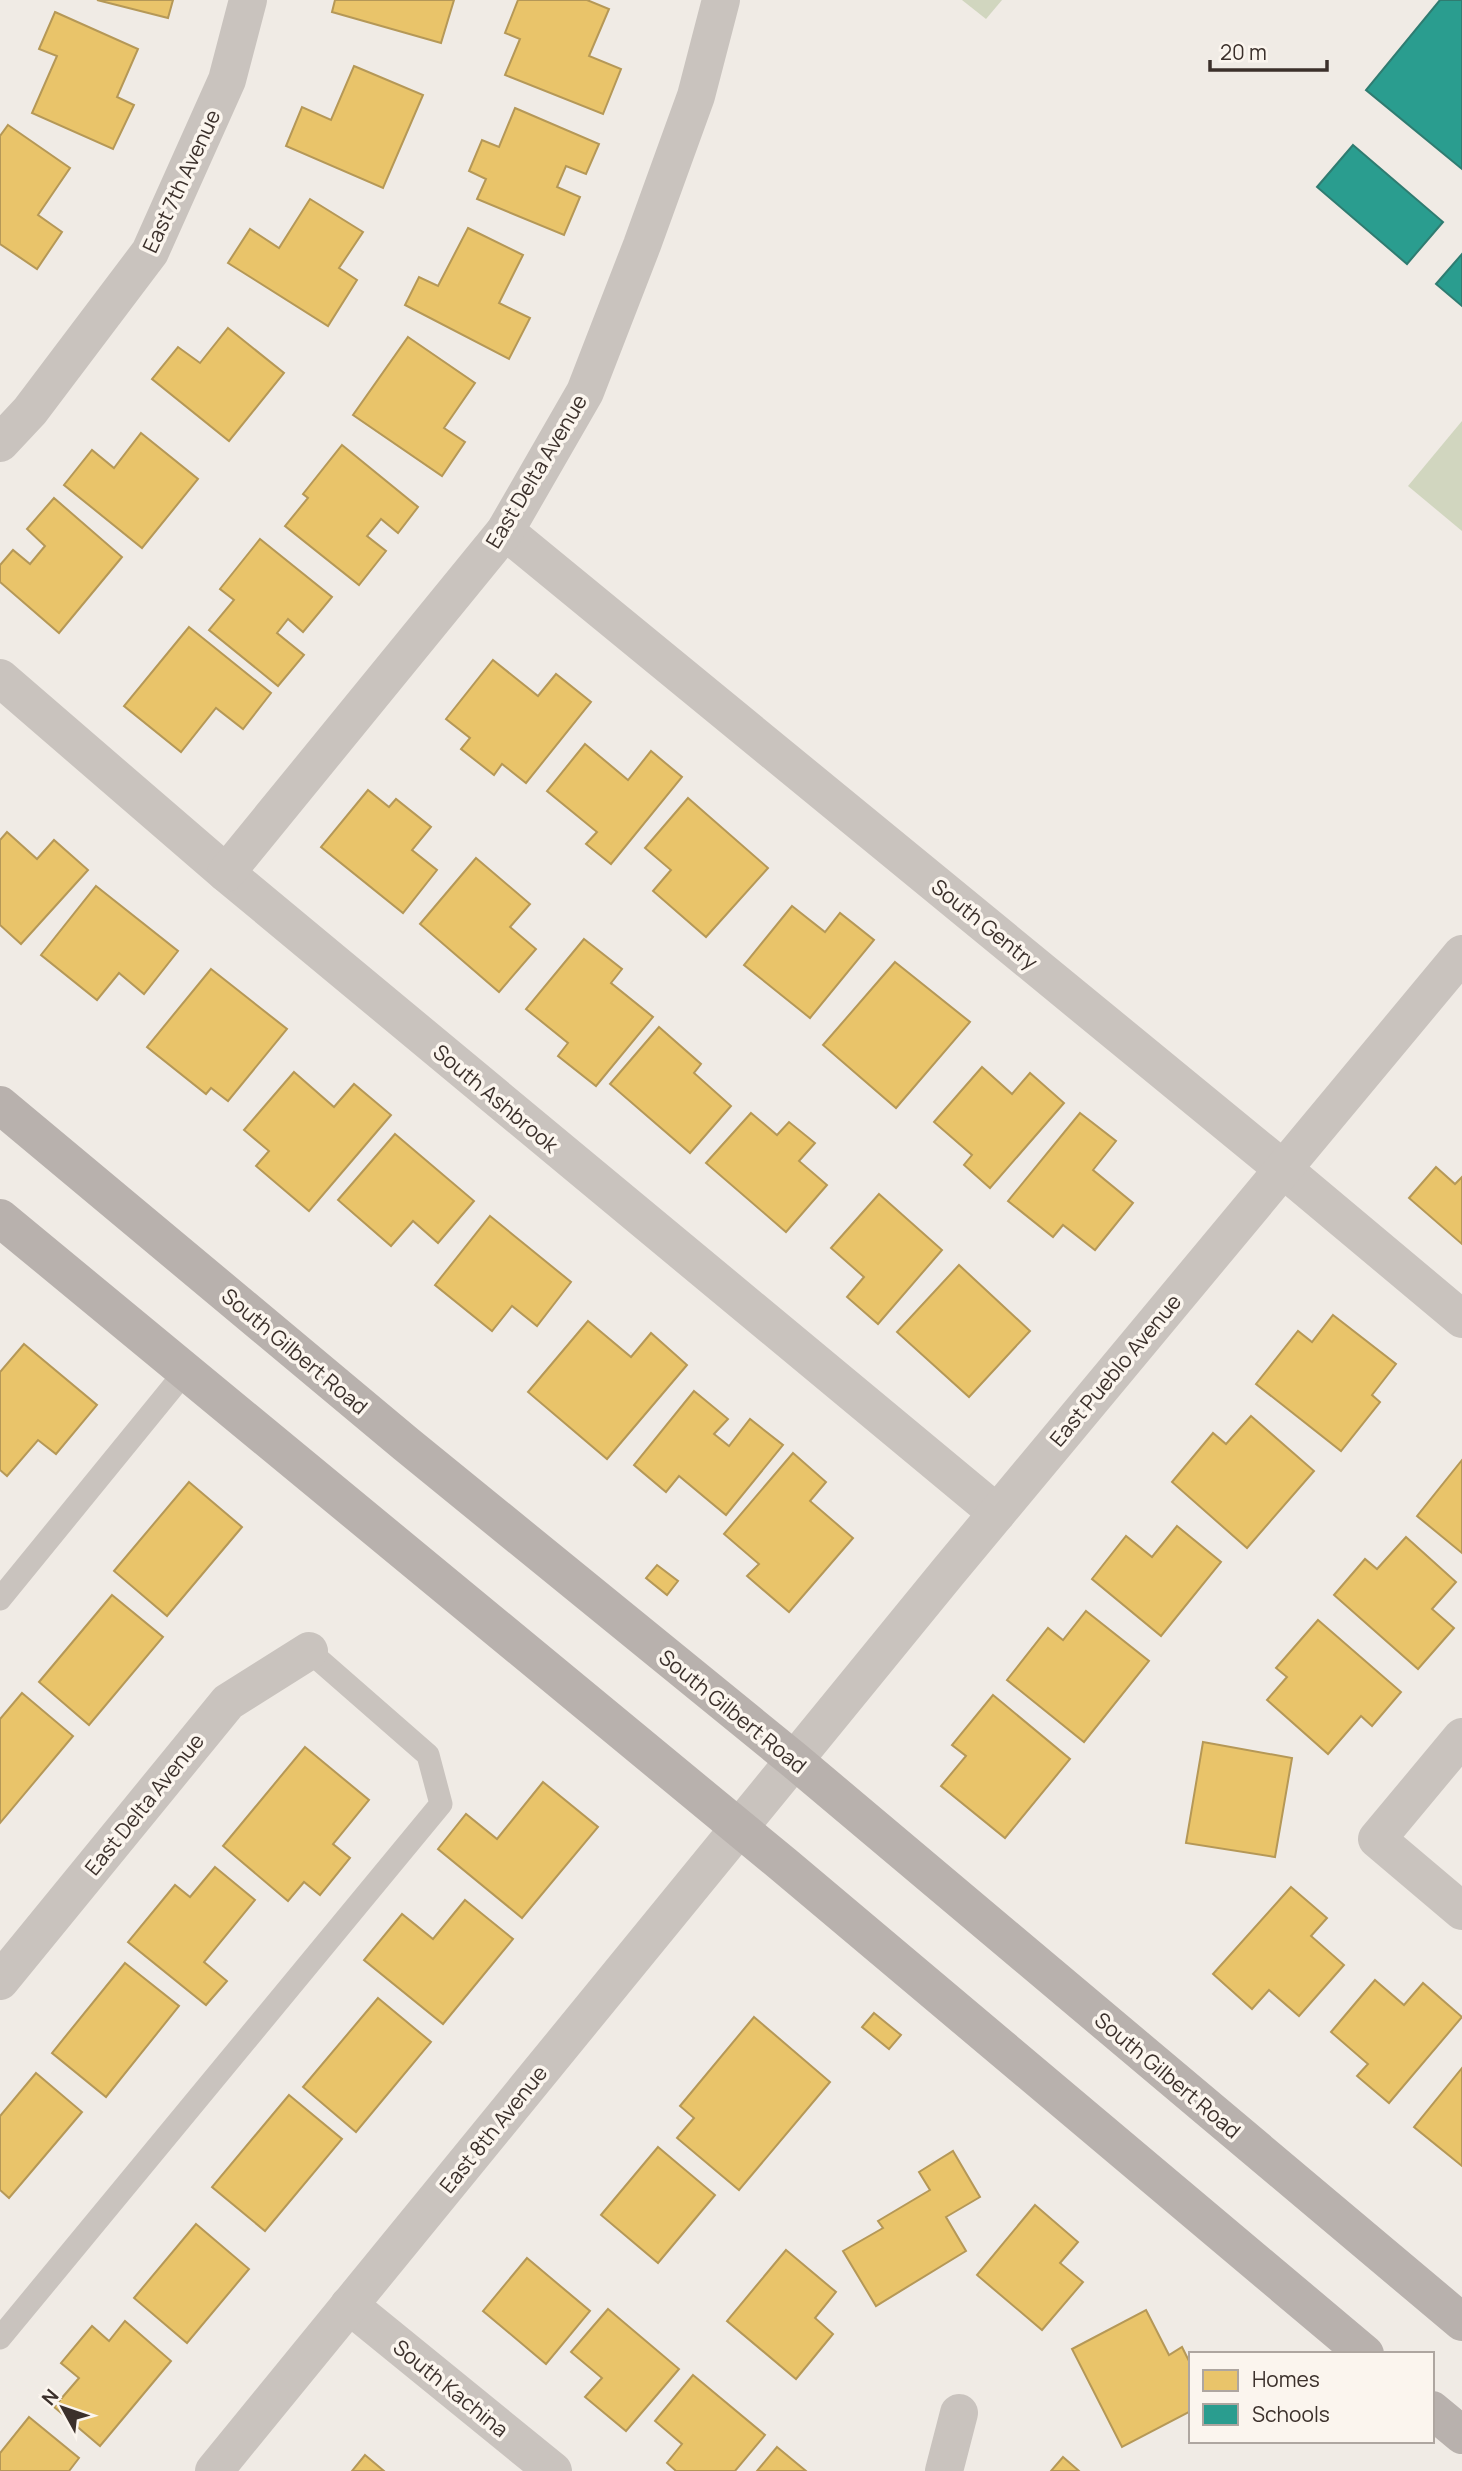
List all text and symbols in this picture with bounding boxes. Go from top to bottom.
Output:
scale bar [1210,28,1327,72]
text: 20 m [1220,38,1267,66]
street label: East 7th Avenue [136,105,226,257]
street label: East Delta Avenue [479,389,593,553]
street label: South Gentry [926,872,1044,976]
street label: South Ashbrook [428,1038,565,1159]
street label: South Gilbert Road [216,1282,374,1420]
street label: East Pueblo Avenue [1043,1288,1187,1452]
street label: South Gilbert Road [653,1643,813,1779]
street label: East Delta Avenue [78,1727,210,1881]
street label: South Gilbert Road [1089,2006,1247,2144]
street label: East 8th Avenue [433,2059,553,2199]
street label: South Kachina [388,2333,514,2443]
legend [1189,2352,1434,2443]
text: Homes [1252,2365,1320,2393]
north arrow [28,2373,98,2443]
text: N [36,2383,64,2411]
text: Schools [1252,2400,1330,2428]

